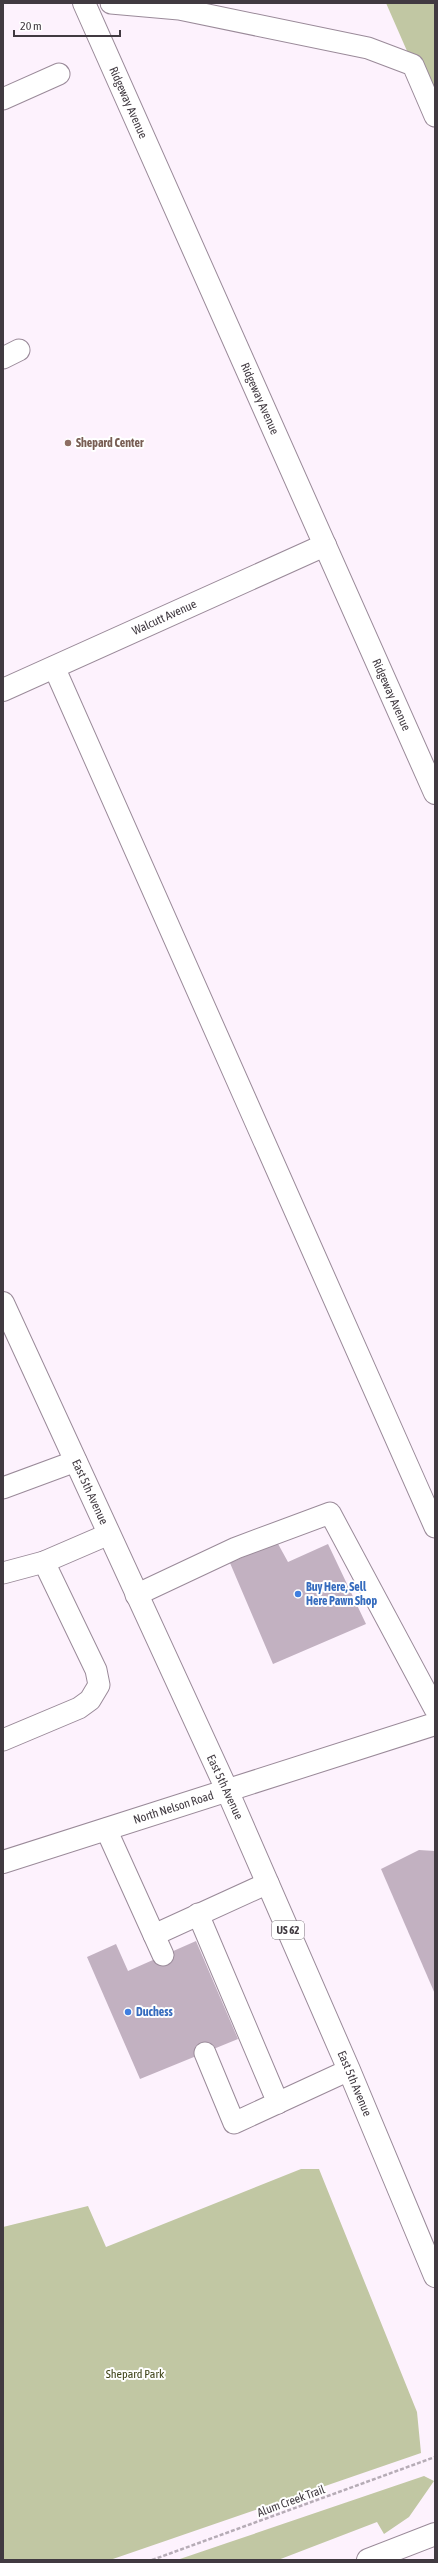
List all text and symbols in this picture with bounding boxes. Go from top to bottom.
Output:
scale bar [14,12,120,38]
text: 20 m [20,19,42,33]
street label: Ridgeway Avenue [106,64,150,141]
street label: Ridgeway Avenue [238,361,282,437]
place label: Shepard Center [76,436,144,450]
marker: Shepard Center [63,438,73,448]
street label: Walcutt Avenue [130,597,199,638]
street label: Ridgeway Avenue [369,657,413,733]
street label: East 5th Avenue [69,1457,111,1527]
place label: Buy Here, Sell Here Pawn Shop [306,1580,377,1608]
marker: Buy Here, Sell Here Pawn Shop [293,1589,303,1599]
street label: East 5th Avenue [204,1752,246,1822]
street label: North Nelson Road [132,1788,215,1827]
road number: US 62 [272,1921,304,1939]
place label: Duchess [136,2005,173,2019]
marker: Duchess [123,2007,133,2017]
street label: East 5th Avenue [334,2049,375,2118]
park label: Shepard Park [106,2367,165,2381]
street label: Alum Creek Trail [255,2482,328,2520]

